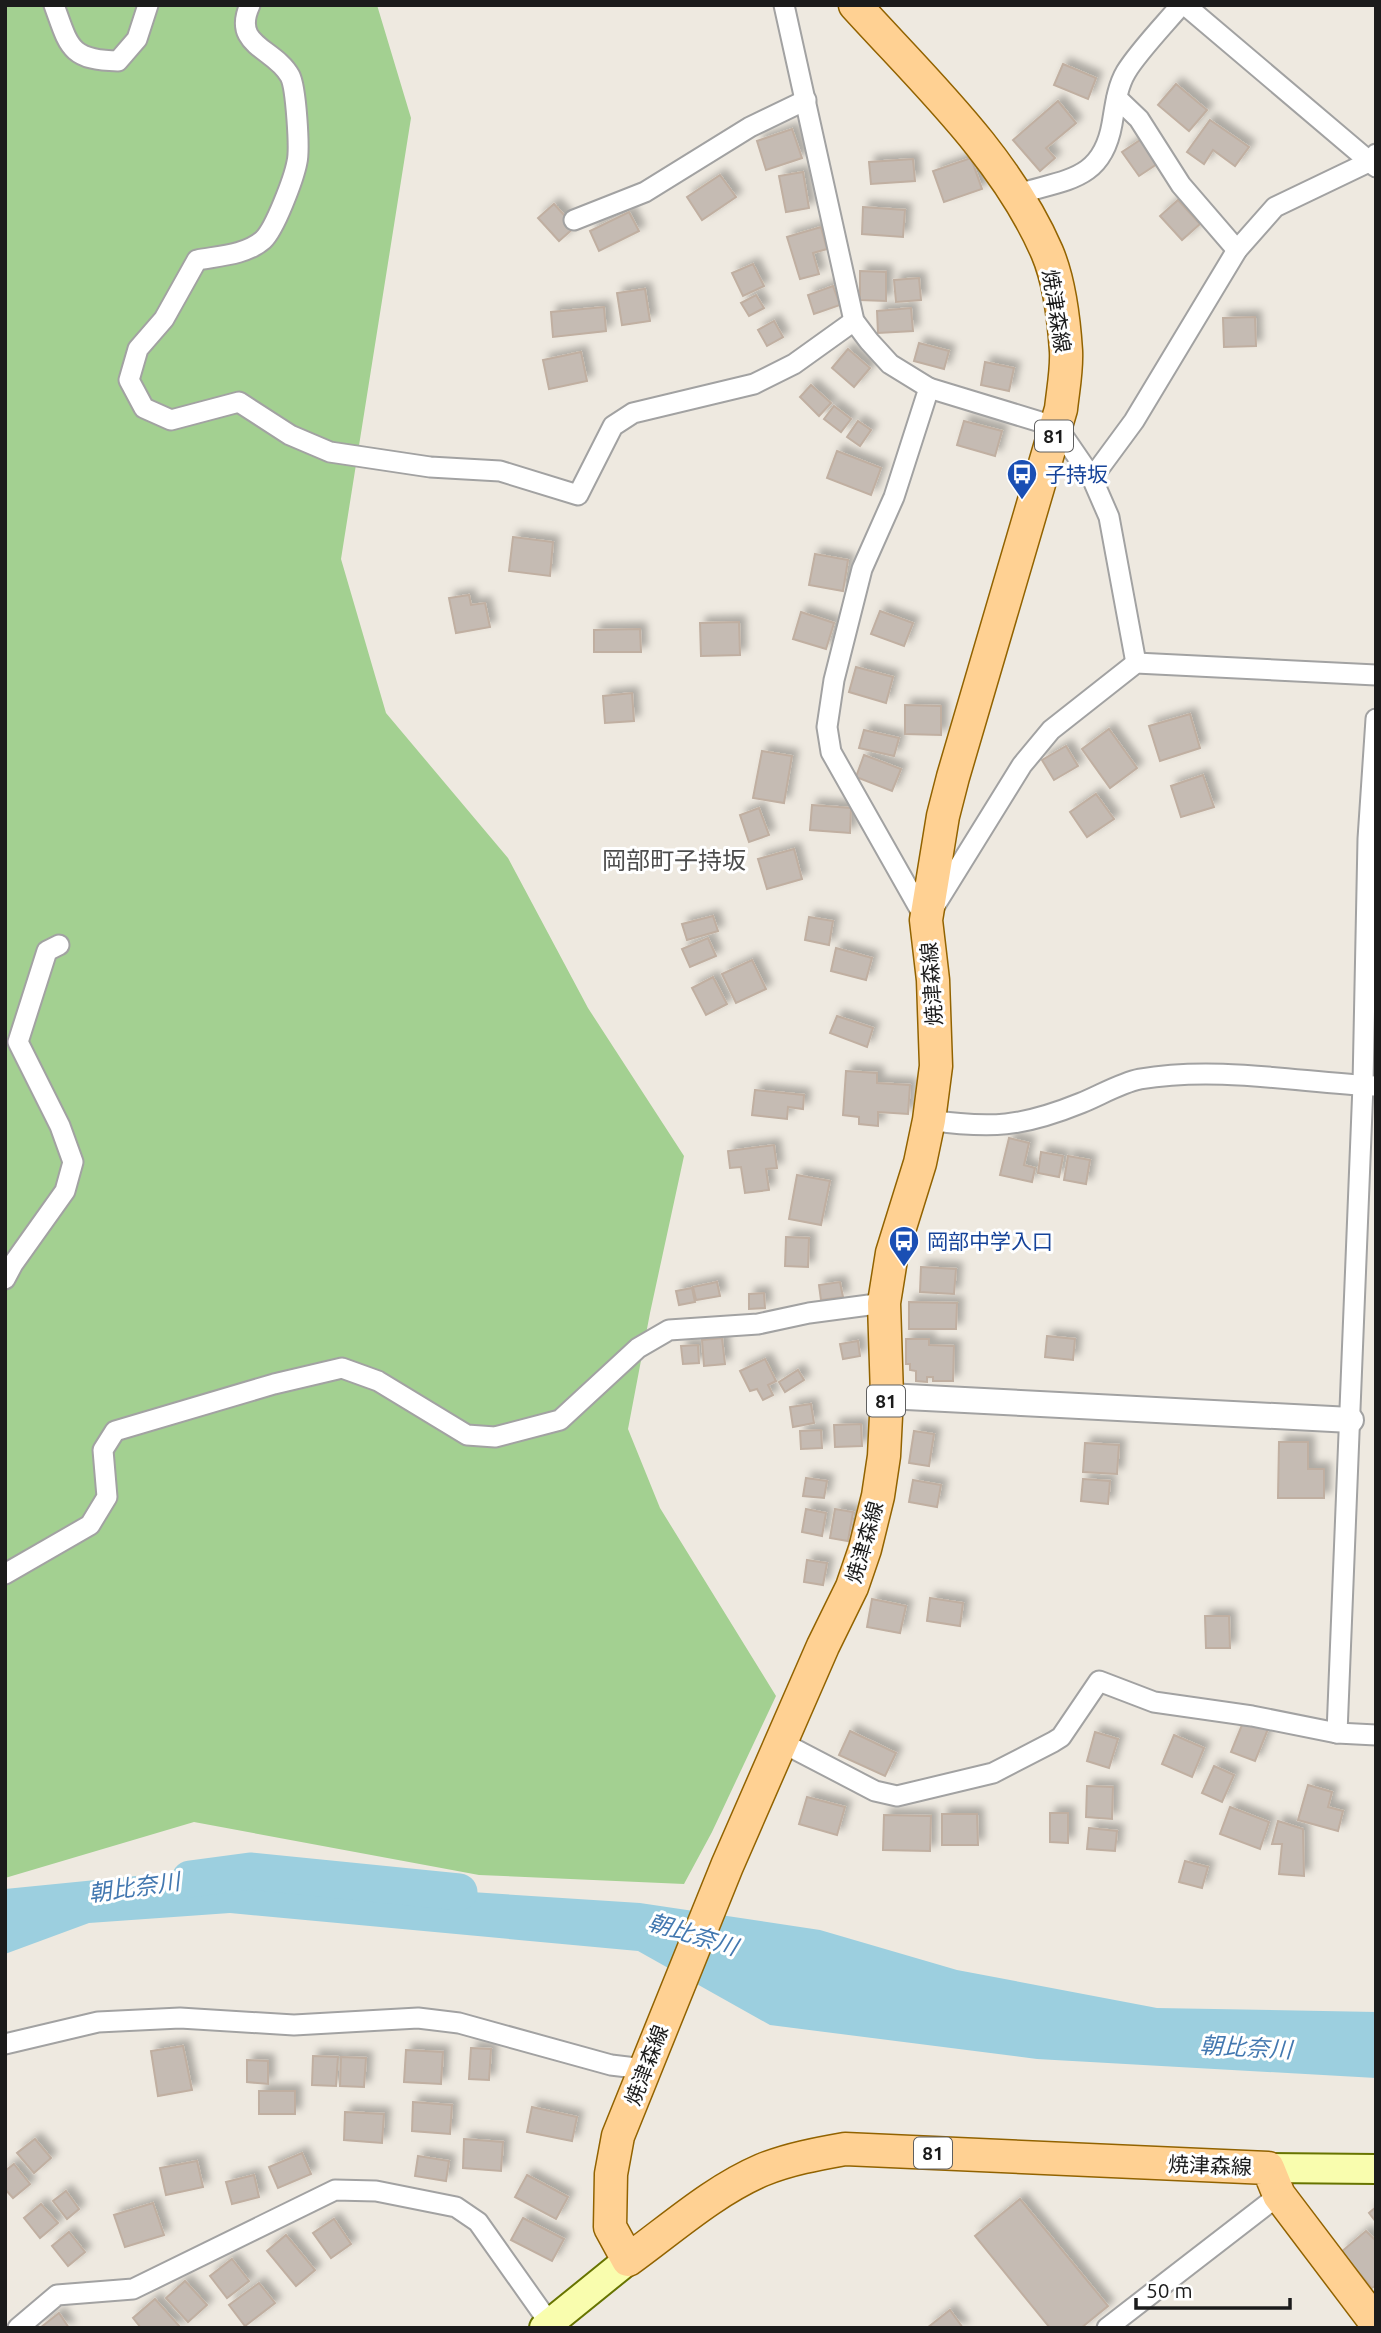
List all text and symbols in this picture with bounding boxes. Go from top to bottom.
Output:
street label: 焼津森線 [1039,268,1075,354]
road number: 81 [1035,420,1073,452]
bus stop icon: 子持坂 [1005,457,1039,501]
place label: 子持坂 [1045,462,1108,486]
district label: 岡部町子持坂 [602,847,746,874]
street label: 焼津森線 [916,941,946,1027]
bus stop icon: 岡部中学入口 [887,1224,921,1268]
place label: 岡部中学入口 [927,1229,1053,1253]
road number: 81 [867,1386,905,1416]
street label: 焼津森線 [841,1498,887,1586]
water label: 朝比奈川 [87,1868,184,1906]
water label: 朝比奈川 [645,1909,744,1960]
street label: 焼津森線 [620,2021,672,2109]
water label: 朝比奈川 [1199,2032,1296,2062]
road number: 81 [914,2138,952,2168]
street label: 焼津森線 [1168,2152,1252,2178]
scale bar [1136,2266,1290,2310]
text: 50 m [1146,2278,1193,2302]

